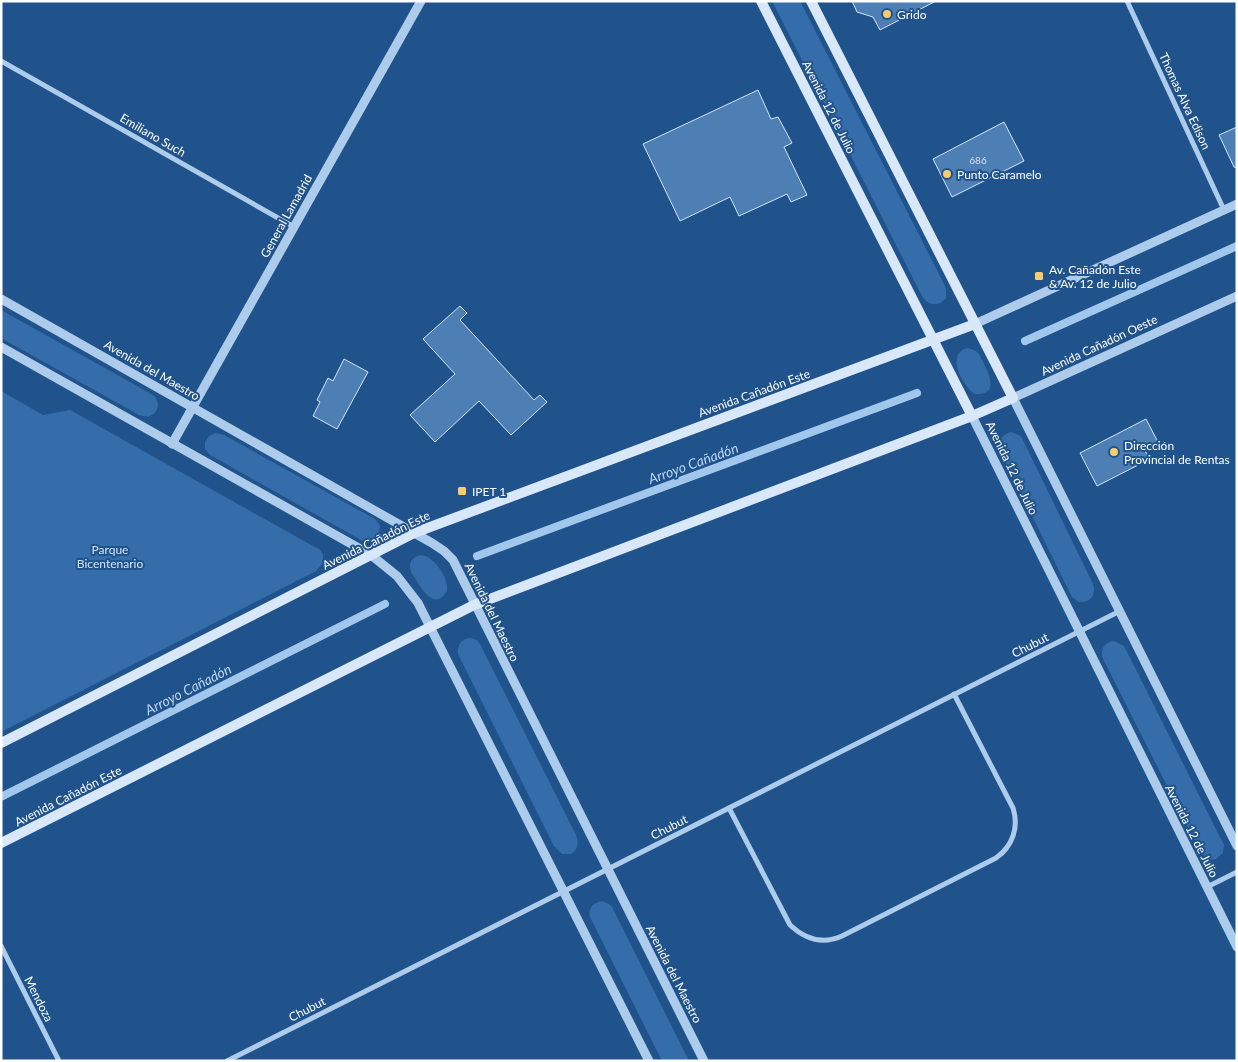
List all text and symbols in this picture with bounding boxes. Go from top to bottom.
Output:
place label: Grido [897,7,927,22]
marker: Grido [881,8,893,20]
street label: Thomas Alva Edison [1156,50,1214,152]
street label: Avenida 12 de Julio [799,58,859,156]
street label: Emiliano Such [118,110,188,160]
house number: 686 [969,154,987,166]
place label: Punto Caramelo [957,167,1042,182]
marker: Punto Caramelo [941,168,953,180]
street label: General Lamadrid [257,172,315,260]
place label: Av. Cañadón Este & Av. 12 de Julio [1049,262,1141,291]
marker: Av. Cañadón Este & Av. 12 de Julio [1033,270,1045,282]
street label: Avenida Cañadón Oeste [1038,311,1160,379]
street label: Avenida del Maestro [101,337,203,404]
street label: Avenida Cañadón Este [696,366,812,420]
street label: Avenida 12 de Julio [983,419,1041,517]
place label: Dirección Provincial de Rentas [1124,438,1230,467]
water label: Arroyo Cañadón [645,439,740,488]
marker: Dirección Provincial de Rentas [1108,446,1120,458]
place label: IPET 1 [472,484,506,499]
marker: IPET 1 [456,485,468,497]
street label: Avenida Cañadón Este [320,507,432,573]
park label: Parque Bicentenario [77,542,143,571]
street label: Avenida del Maestro [462,560,522,664]
street label: Chubut [1009,629,1051,661]
water label: Arroyo Cañadón [141,660,234,719]
street label: Avenida Cañadón Este [12,763,124,829]
street label: Avenida 12 de Julio [1162,782,1222,880]
street label: Chubut [648,811,690,843]
street label: Avenida del Maestro [643,922,705,1026]
street label: Mendoza [21,974,57,1024]
street label: Chubut [286,993,328,1025]

